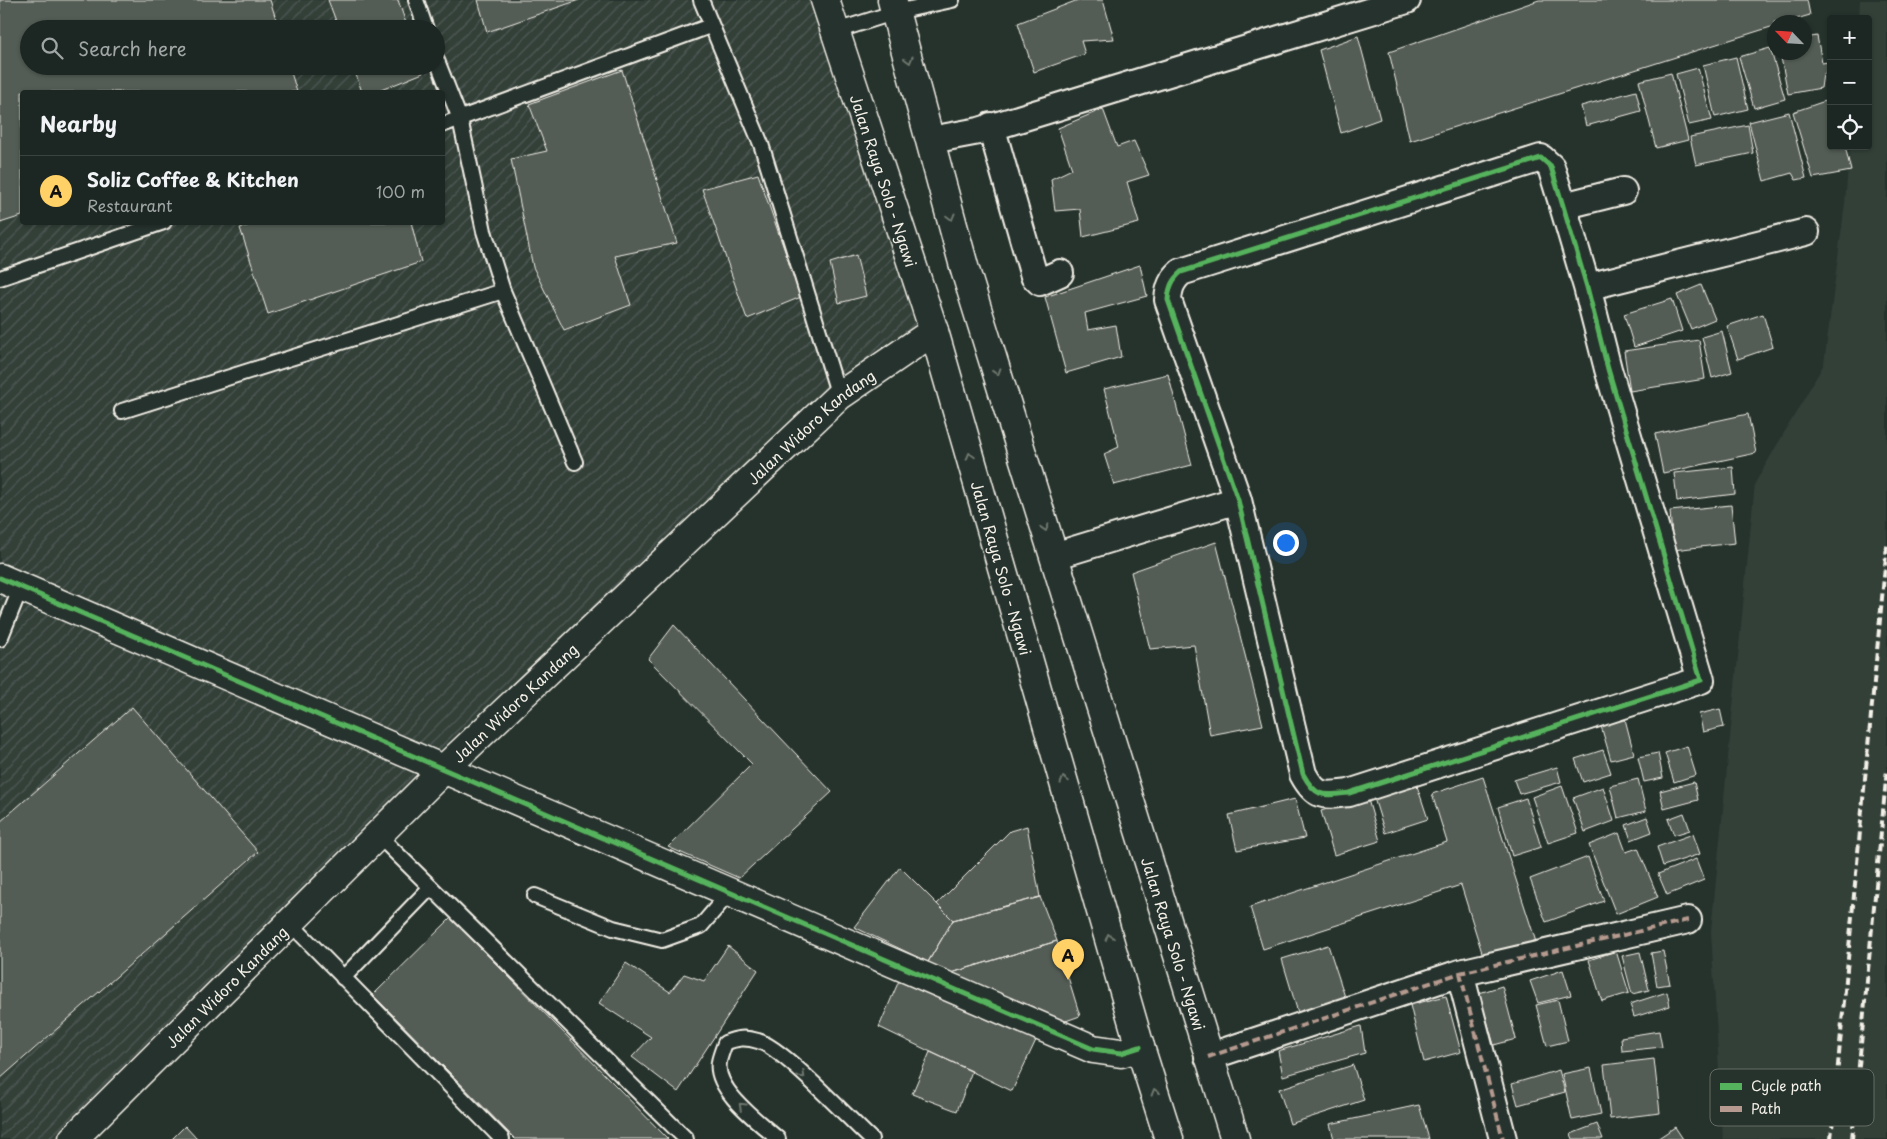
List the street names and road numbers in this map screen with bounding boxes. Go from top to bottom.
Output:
street label: Jalan Raya Solo - Ngawi [845,91,924,270]
street label: Jalan Widoro Kandang [741,363,879,489]
street label: Jalan Raya Solo - Ngawi [966,478,1038,658]
street label: Jalan Widoro Kandang [447,637,582,767]
street label: Jalan Raya Solo - Ngawi [1137,854,1212,1033]
street label: Jalan Widoro Kandang [159,920,292,1053]

